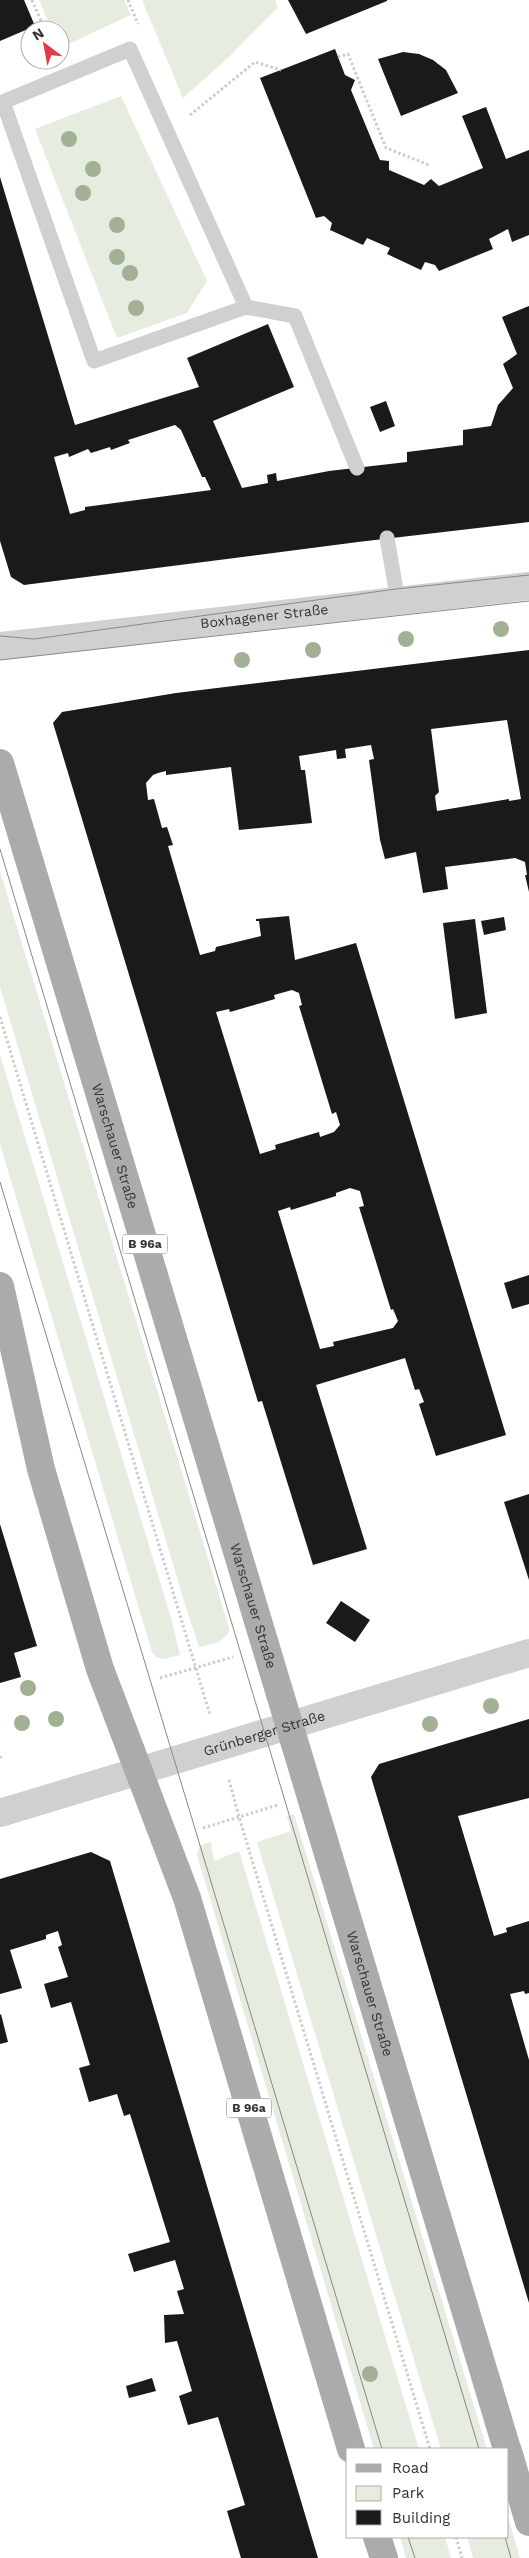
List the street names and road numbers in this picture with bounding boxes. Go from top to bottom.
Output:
street label: Boxhagener Straße [199,601,329,631]
street label: Warschauer Straße [89,1081,142,1211]
road number: B 96a [122,1234,168,1254]
street label: Warschauer Straße [227,1541,280,1670]
street label: Grünberger Straße [201,1707,327,1759]
street label: Warschauer Straße [344,1929,396,2058]
road number: B 96a [226,2098,272,2118]

